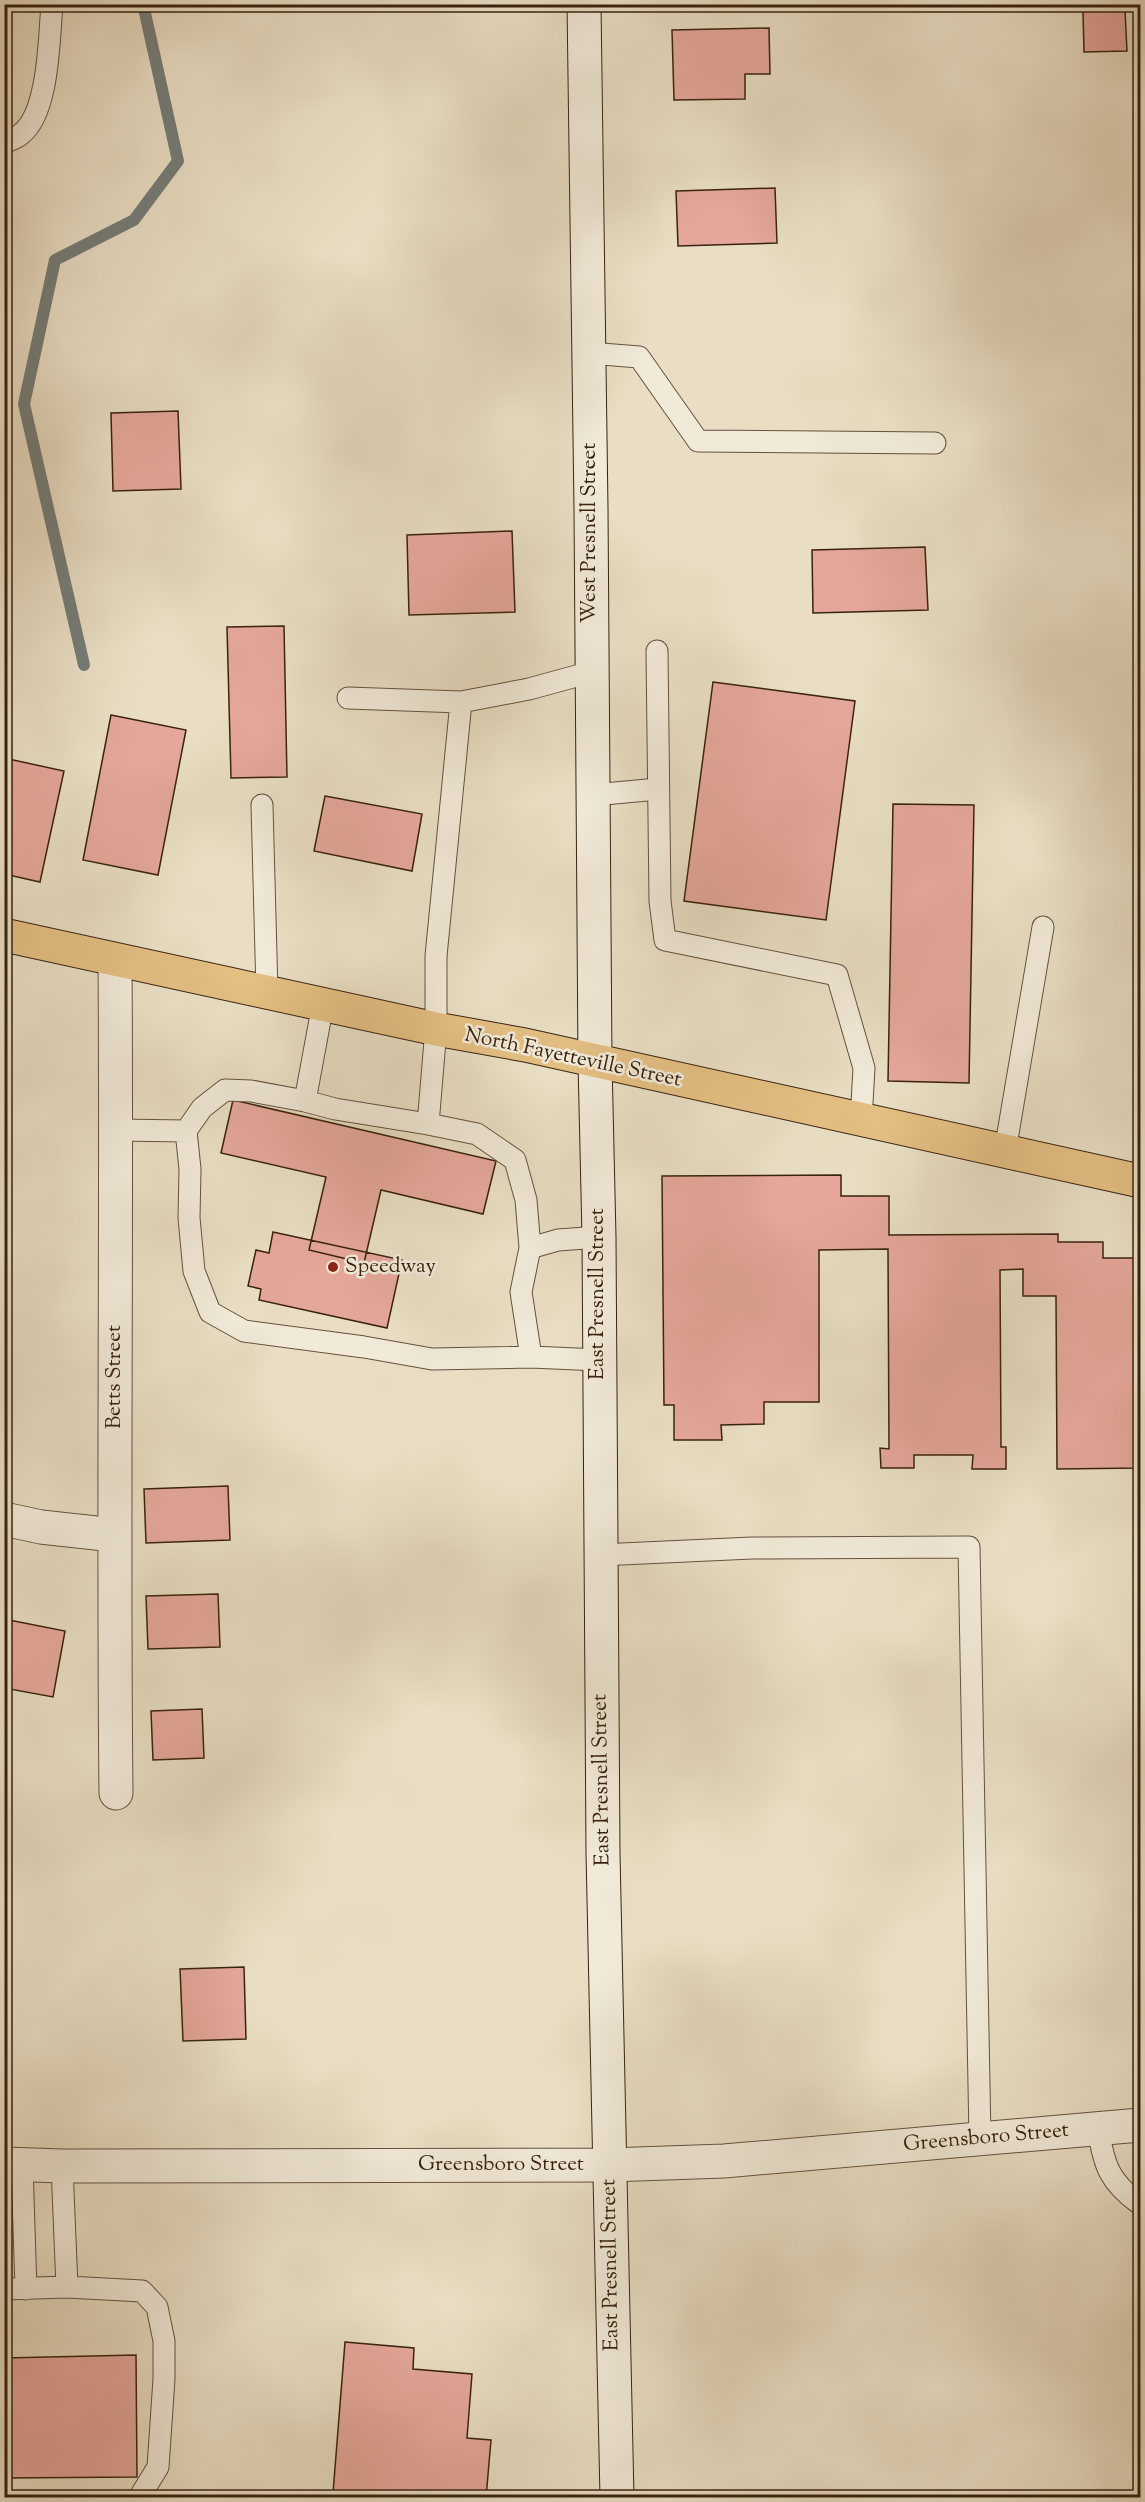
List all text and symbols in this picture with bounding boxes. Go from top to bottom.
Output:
street label: West Presnell Street [575,443,605,623]
street label: North Fayetteville Street [462,1020,684,1096]
street label: East Presnell Street [583,1208,613,1380]
place label: Speedway [345,1252,436,1282]
marker: Speedway [326,1260,340,1274]
street label: Betts Street [100,1325,130,1429]
street label: East Presnell Street [586,1694,618,1866]
street label: Greensboro Street [902,2116,1070,2160]
street label: Greensboro Street [418,2150,584,2180]
street label: East Presnell Street [595,2179,627,2351]

